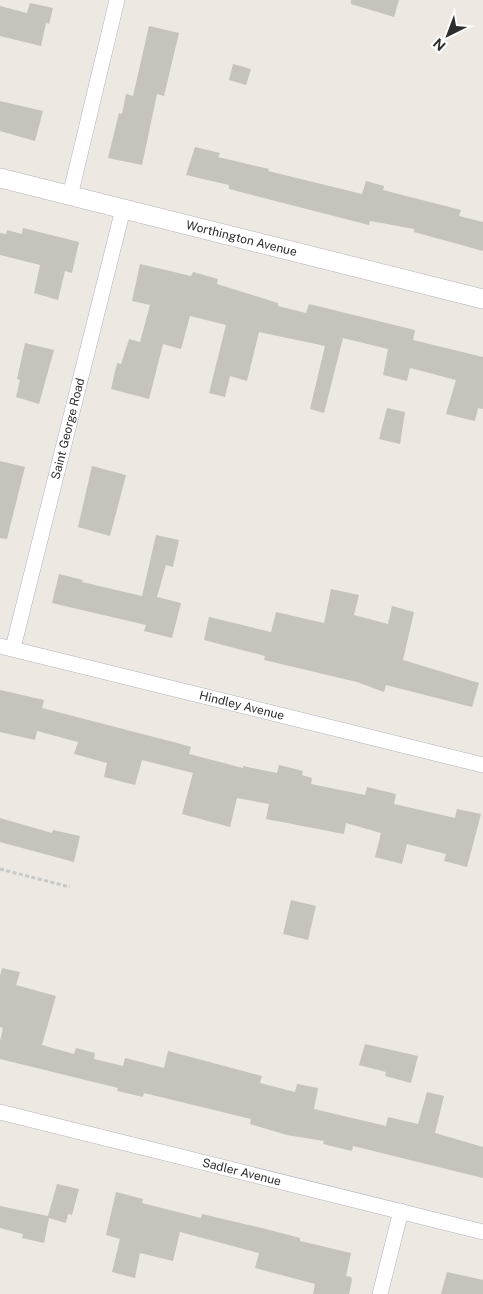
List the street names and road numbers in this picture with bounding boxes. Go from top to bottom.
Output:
street label: Worthington Avenue [185,218,299,259]
street label: Saint George Road [48,377,87,481]
street label: Hindley Avenue [198,688,286,723]
street label: Sadler Avenue [201,1155,283,1189]

